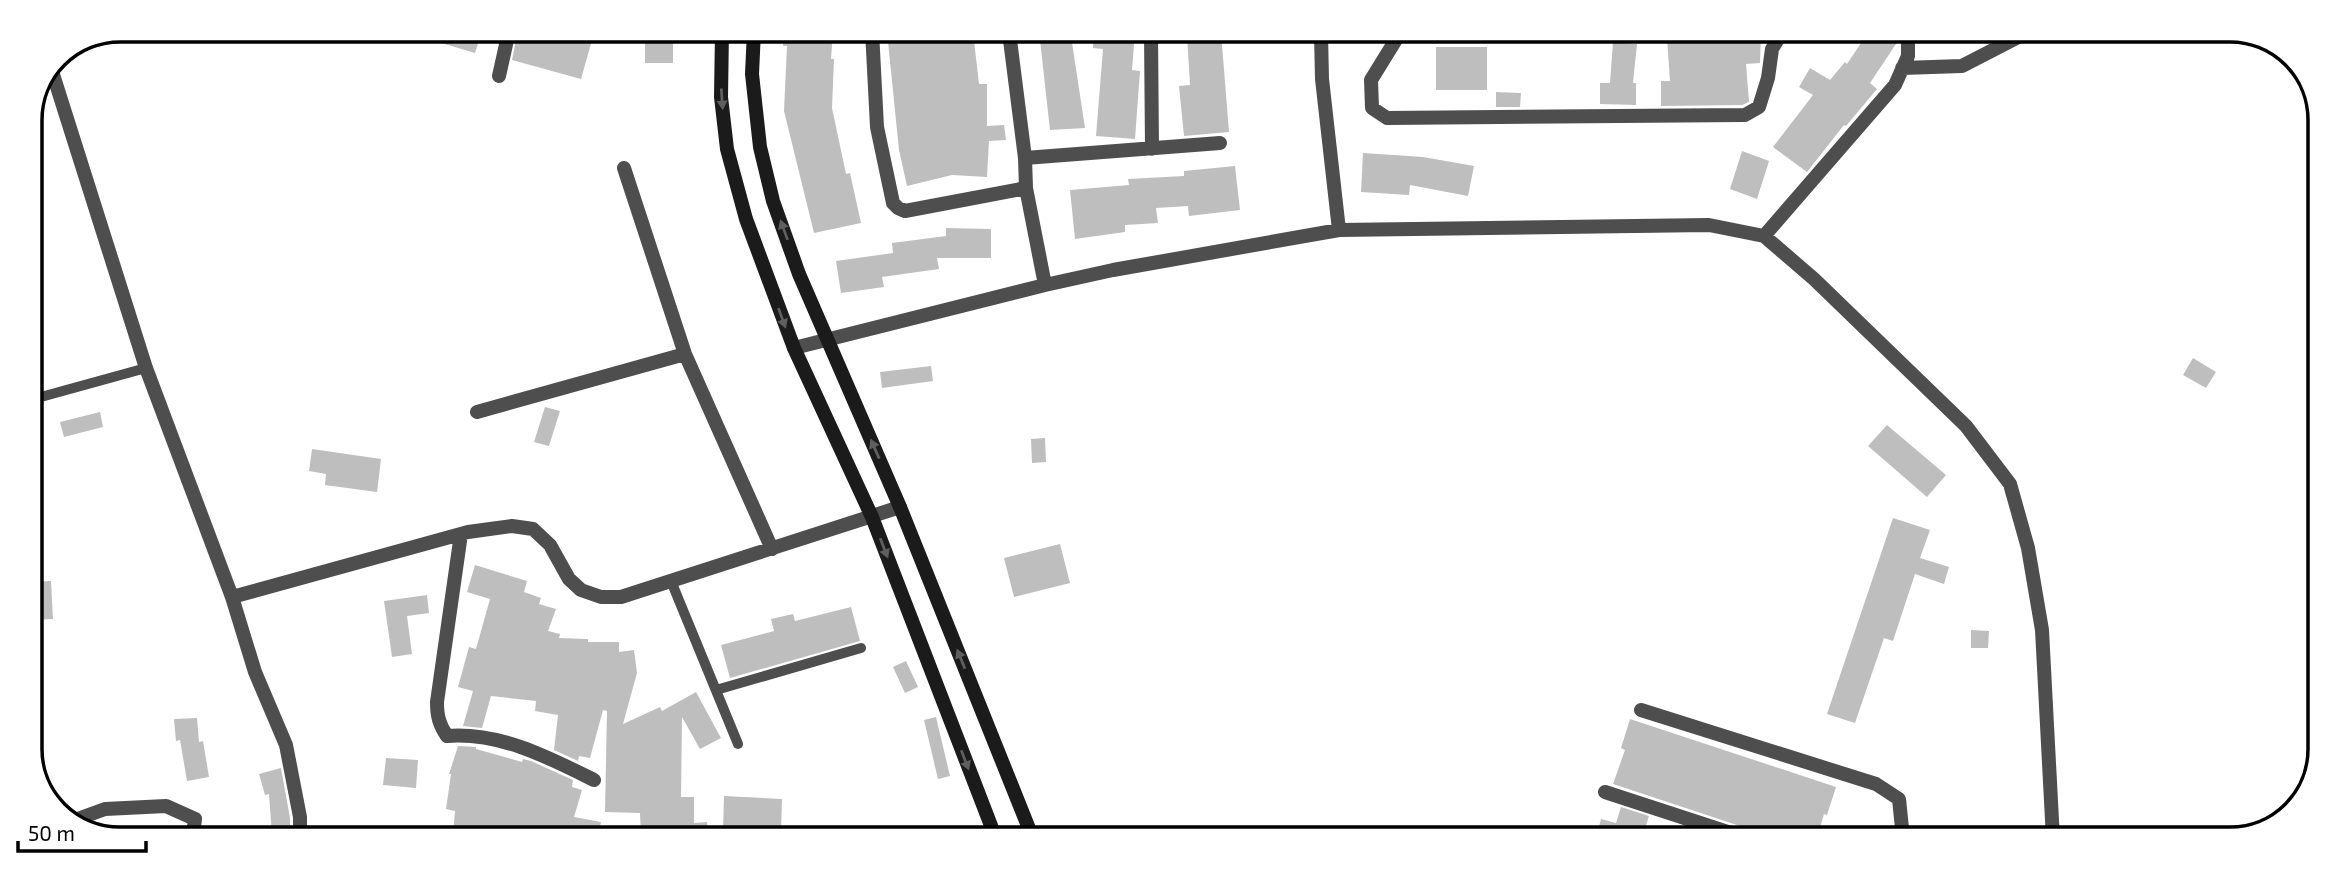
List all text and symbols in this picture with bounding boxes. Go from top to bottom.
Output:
one-way arrow [717,89,728,111]
one-way arrow [778,220,789,241]
one-way arrow [777,307,788,328]
one-way arrow [869,438,880,459]
one-way arrow [879,538,890,559]
one-way arrow [955,649,966,670]
one-way arrow [960,750,971,771]
scale bar [18,810,145,854]
text: 50 m [28,820,75,845]

